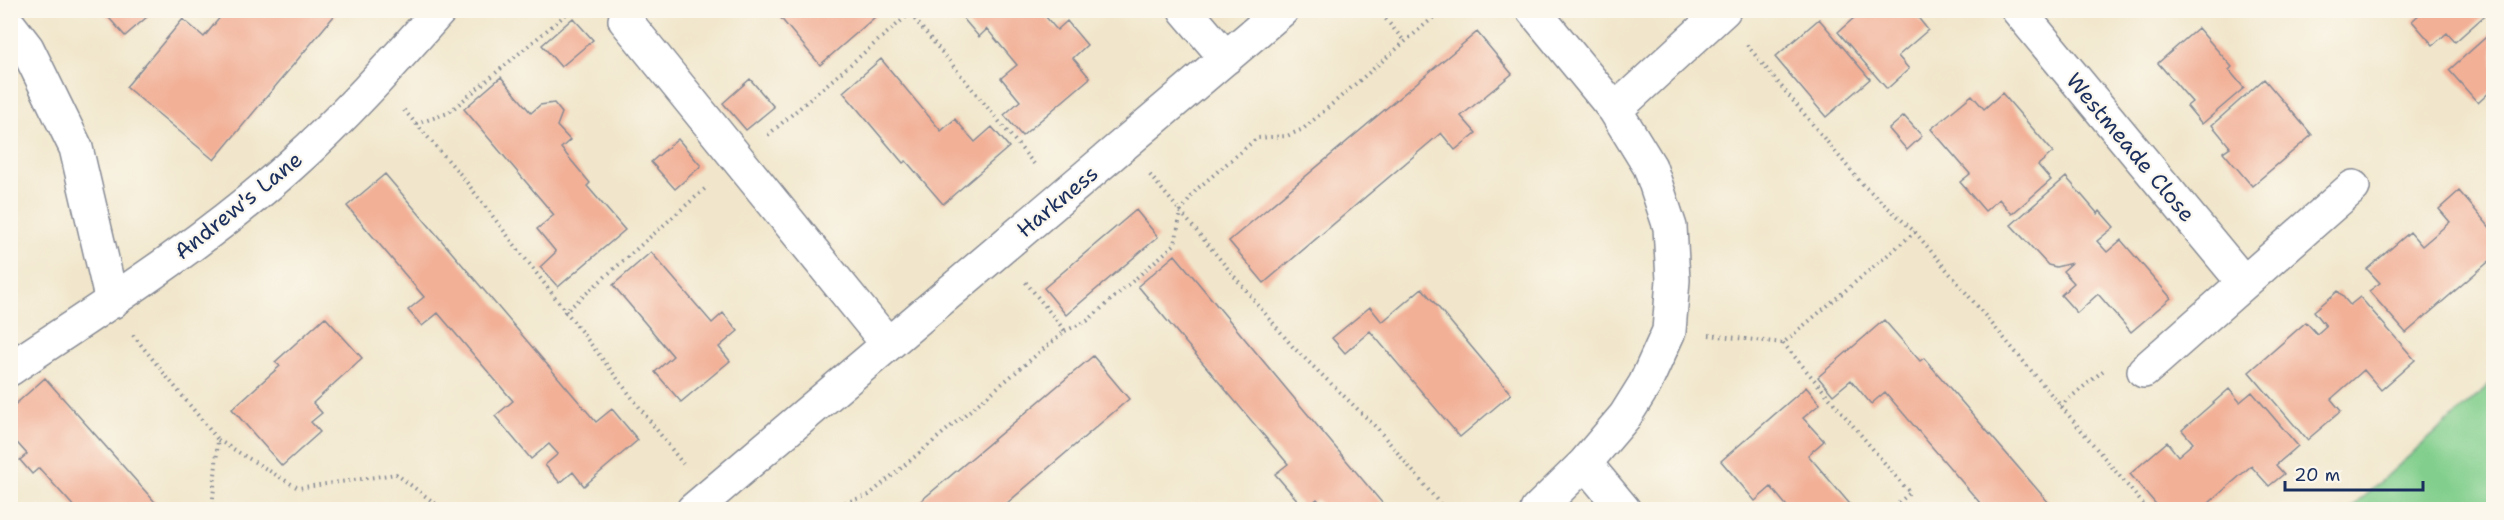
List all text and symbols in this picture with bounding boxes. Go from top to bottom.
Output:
street label: Westmeade Close [2060,67,2202,228]
street label: Andrew's Lane [168,145,308,266]
street label: Harkness [1011,159,1104,244]
scale bar [2285,454,2423,492]
text: 20 m [2294,463,2340,487]

